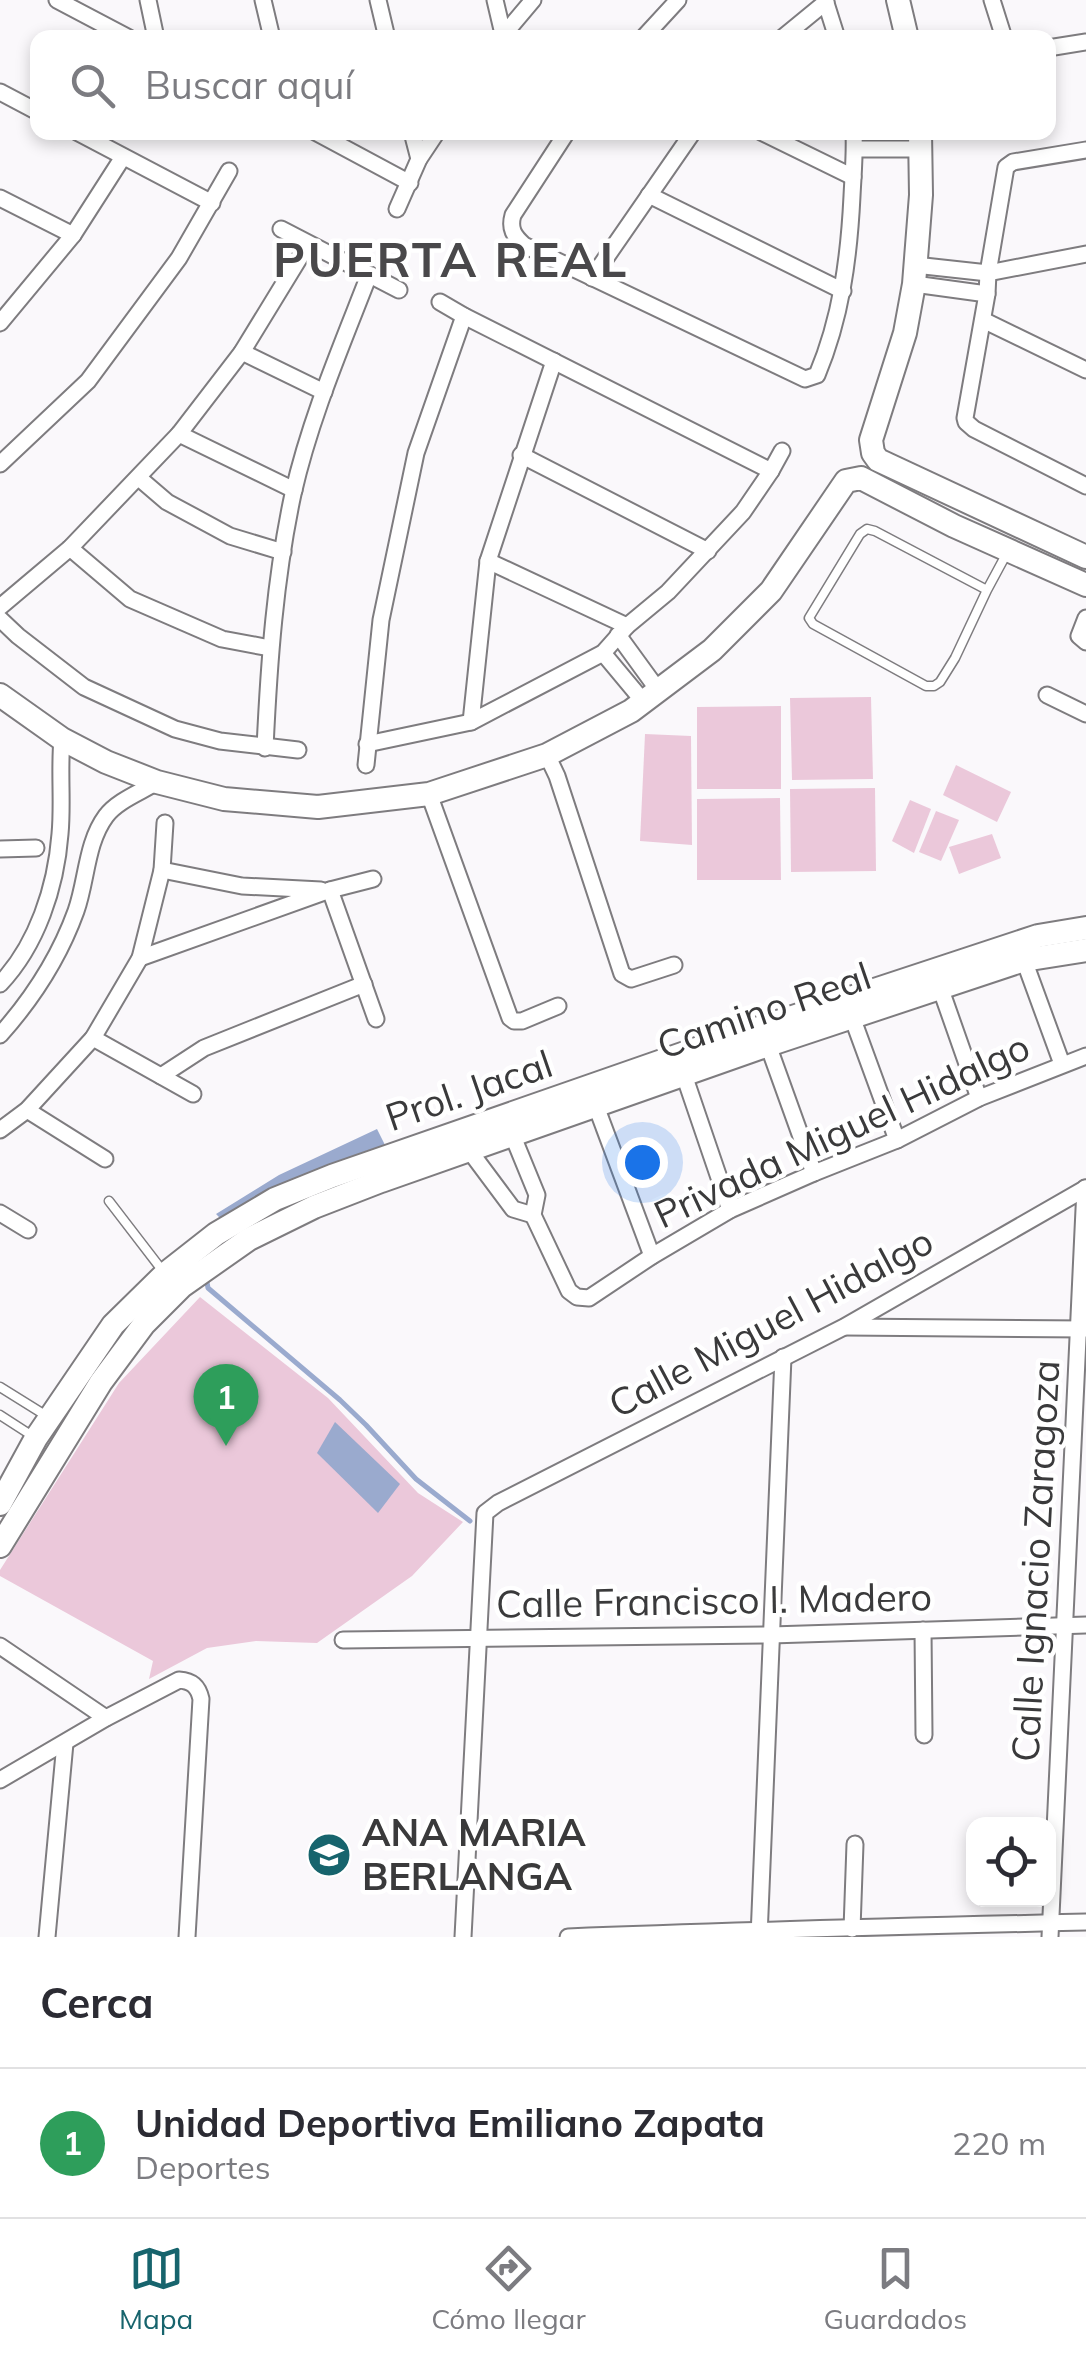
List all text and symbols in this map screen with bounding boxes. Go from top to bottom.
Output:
search box [30,30,1056,140]
icon: search [65,58,120,113]
text: Buscar aquí [145,61,353,109]
district label: PUERTA REAL [273,229,629,289]
street label: Camino Real [651,951,877,1069]
street label: Privada Miguel Hidalgo [646,1022,1037,1238]
street label: Prol. Jacal [379,1039,558,1141]
your location [617,1137,668,1188]
street label: Calle Miguel Hidalgo [600,1216,941,1428]
street label: Calle Ignacio Zaragoza [1001,1359,1069,1763]
pin: 1 [194,1364,258,1446]
street label: Calle Francisco I. Madero [496,1572,932,1628]
place label: ANA MARIA BERLANGA [362,1808,586,1900]
map controls [966,1817,1056,1907]
button: locate [966,1817,1056,1907]
school or university icon: ANA MARIA BERLANGA [306,1832,352,1878]
text: Cerca [40,1976,154,2029]
text: Unidad Deportiva Emiliano Zapata [135,2099,765,2147]
text: 1 [63,2123,82,2163]
text: 220 m [952,2123,1046,2163]
text: Deportes [135,2147,271,2187]
tab: Mapa [119,2241,193,2336]
tab: Cómo llegar [431,2241,586,2336]
tab: Guardados [823,2241,967,2336]

